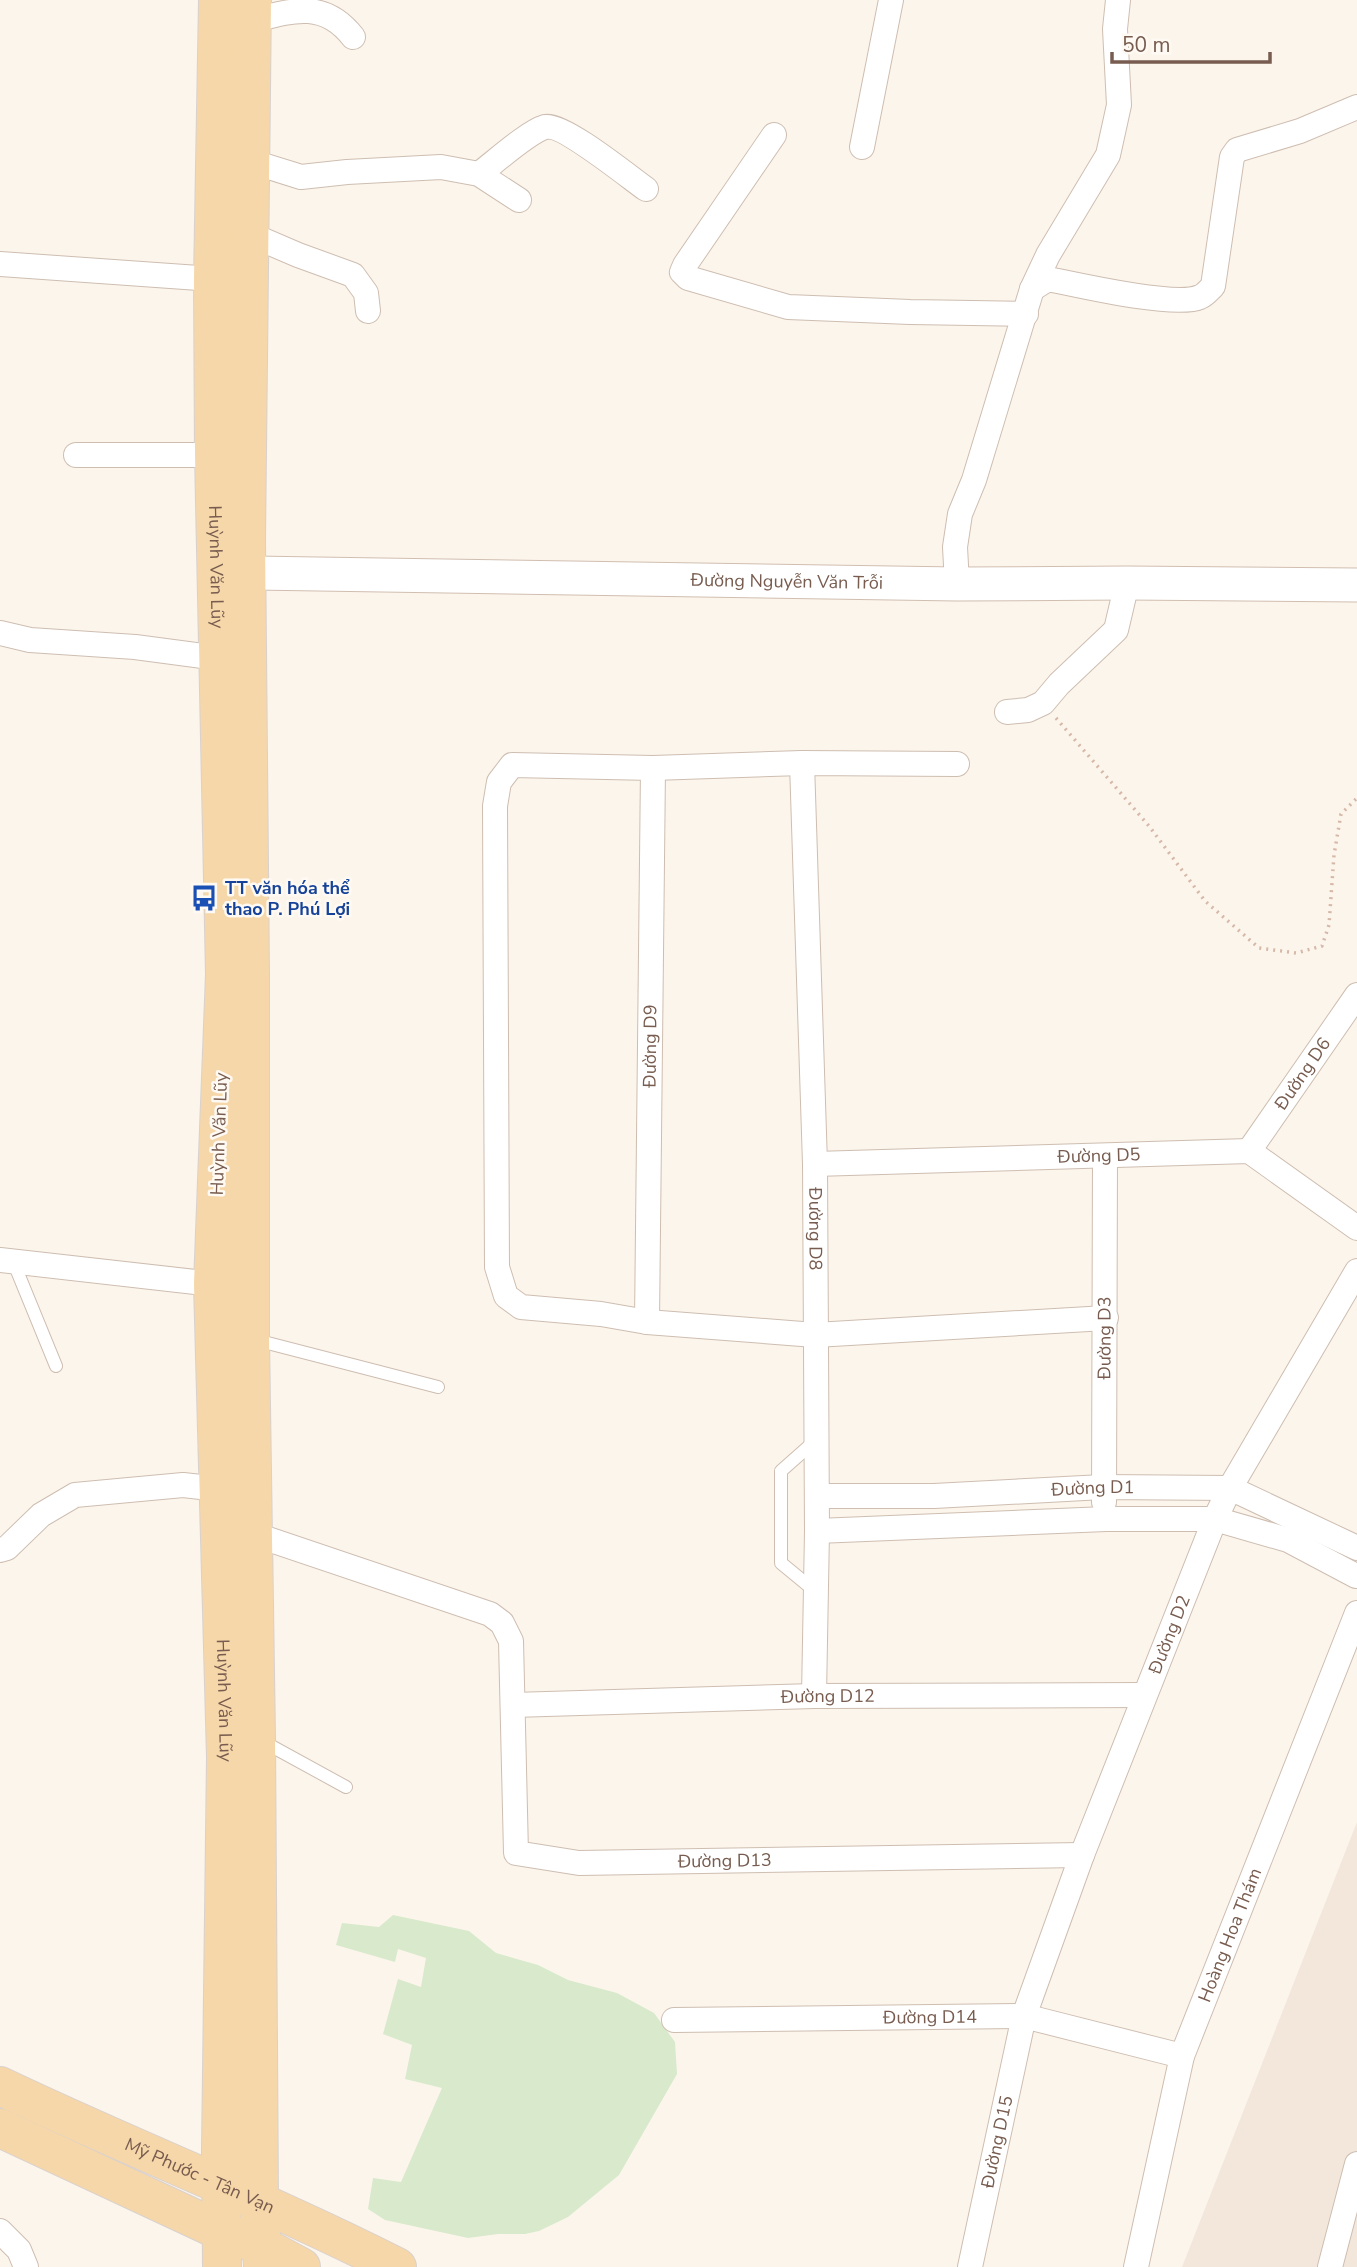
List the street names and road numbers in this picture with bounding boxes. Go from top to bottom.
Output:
street label: Huỳnh Văn Lũy [203,505,230,629]
street label: Đường Nguyễn Văn Trỗi [690,568,883,595]
street label: Đường D9 [638,1004,662,1089]
street label: Đường D6 [1268,1033,1336,1116]
street label: Huỳnh Văn Lũy [205,1071,233,1196]
street label: Đường D5 [1056,1142,1141,1169]
street label: Đường D8 [803,1186,828,1270]
street label: Đường D3 [1092,1296,1117,1381]
street label: Đường D1 [1050,1475,1134,1502]
street label: Đường D2 [1142,1591,1196,1678]
street label: Huỳnh Văn Lũy [211,1639,238,1763]
street label: Đường D12 [780,1684,875,1709]
street label: Đường D13 [677,1848,772,1873]
street label: Hoàng Hoa Thám [1192,1864,1267,2006]
street label: Đường D14 [882,2005,977,2030]
street label: Đường D15 [975,2093,1019,2191]
street label: Mỹ Phước - Tân Vạn [121,2132,278,2219]

